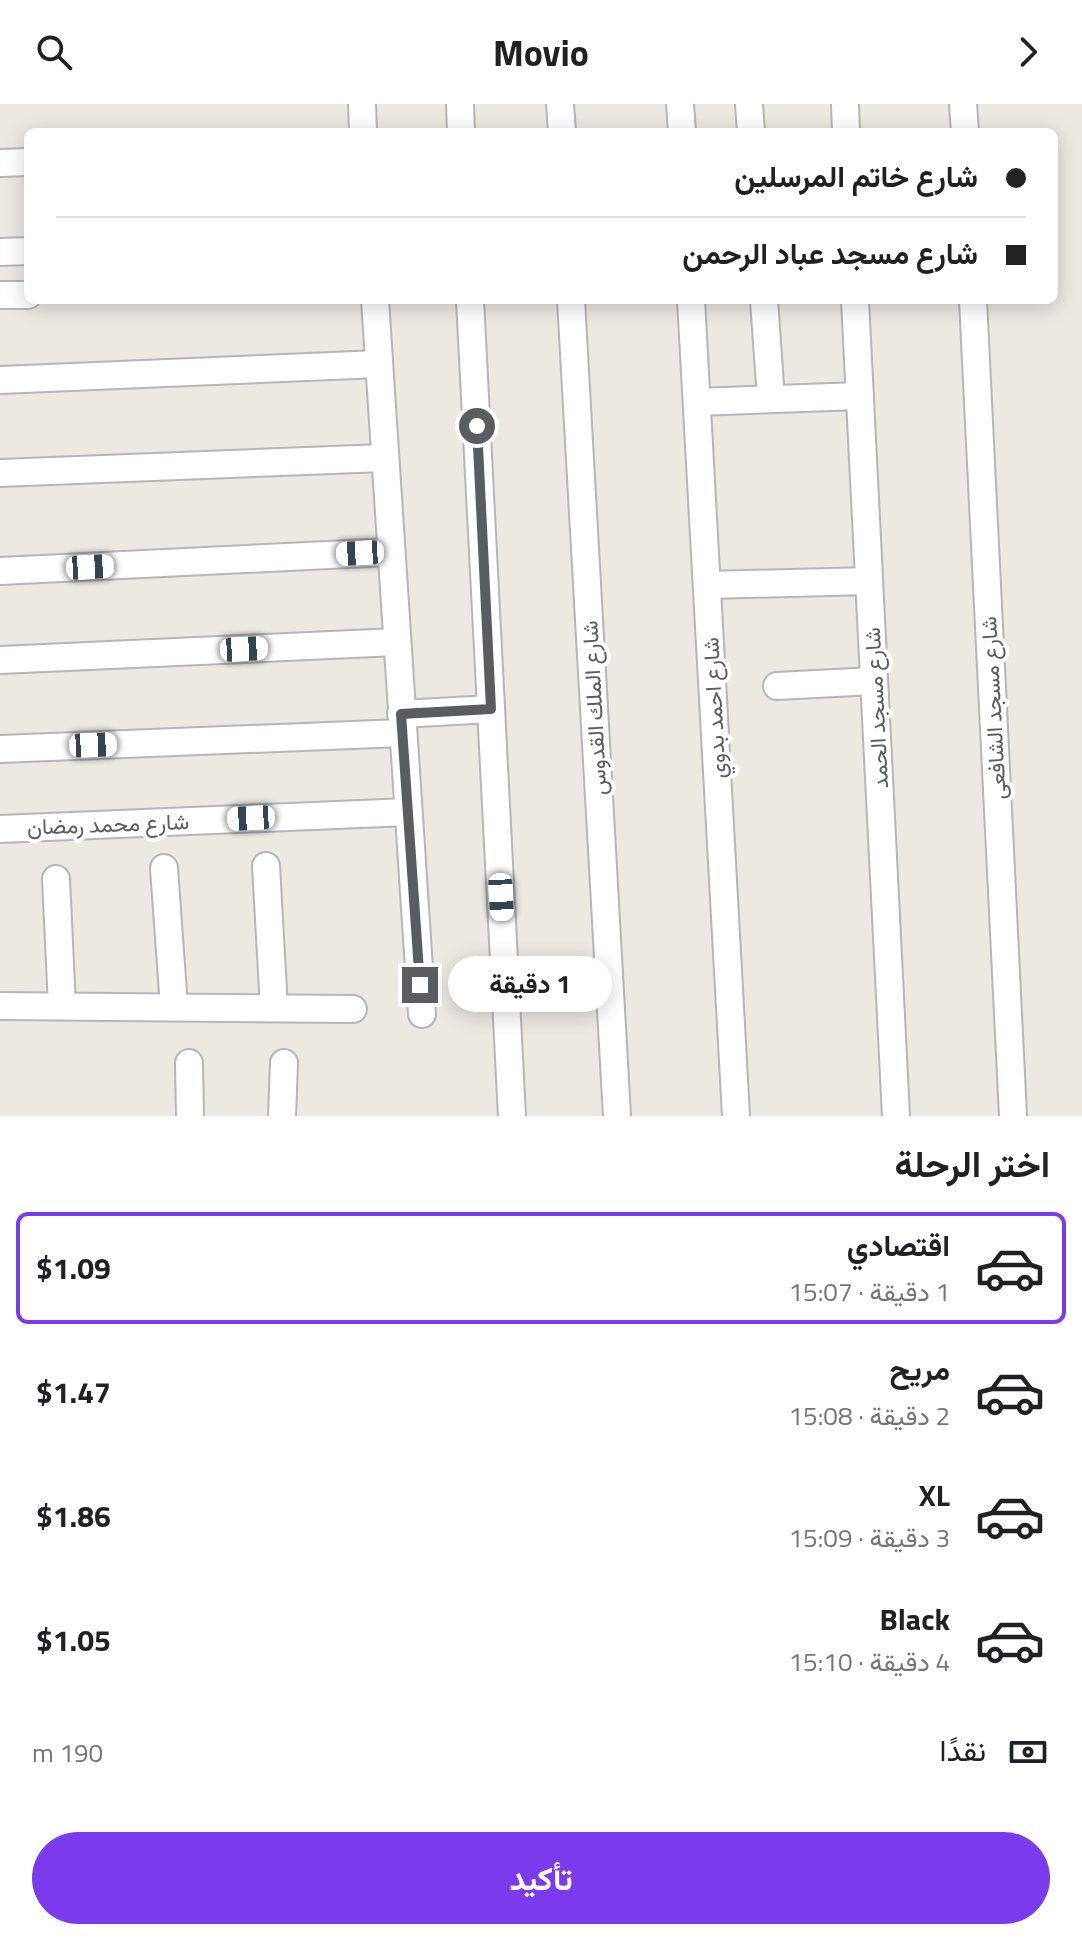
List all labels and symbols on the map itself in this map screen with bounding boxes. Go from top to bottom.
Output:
route start [459,408,495,444]
car [335,540,385,566]
car [65,554,115,580]
street label: شارع مسجد الشافعى [971,615,1015,801]
street label: شارع الملك القدوس [572,620,616,796]
street label: شارع مسجد الحمد [855,626,897,790]
car [219,636,269,662]
street label: شارع احمد بدوي [693,636,737,780]
car [69,732,117,758]
street label: شارع محمد رمضان [26,804,190,844]
car [226,805,276,831]
car [488,872,514,922]
callout: 1 دقيقة [448,957,612,1013]
route end [402,967,438,1003]

